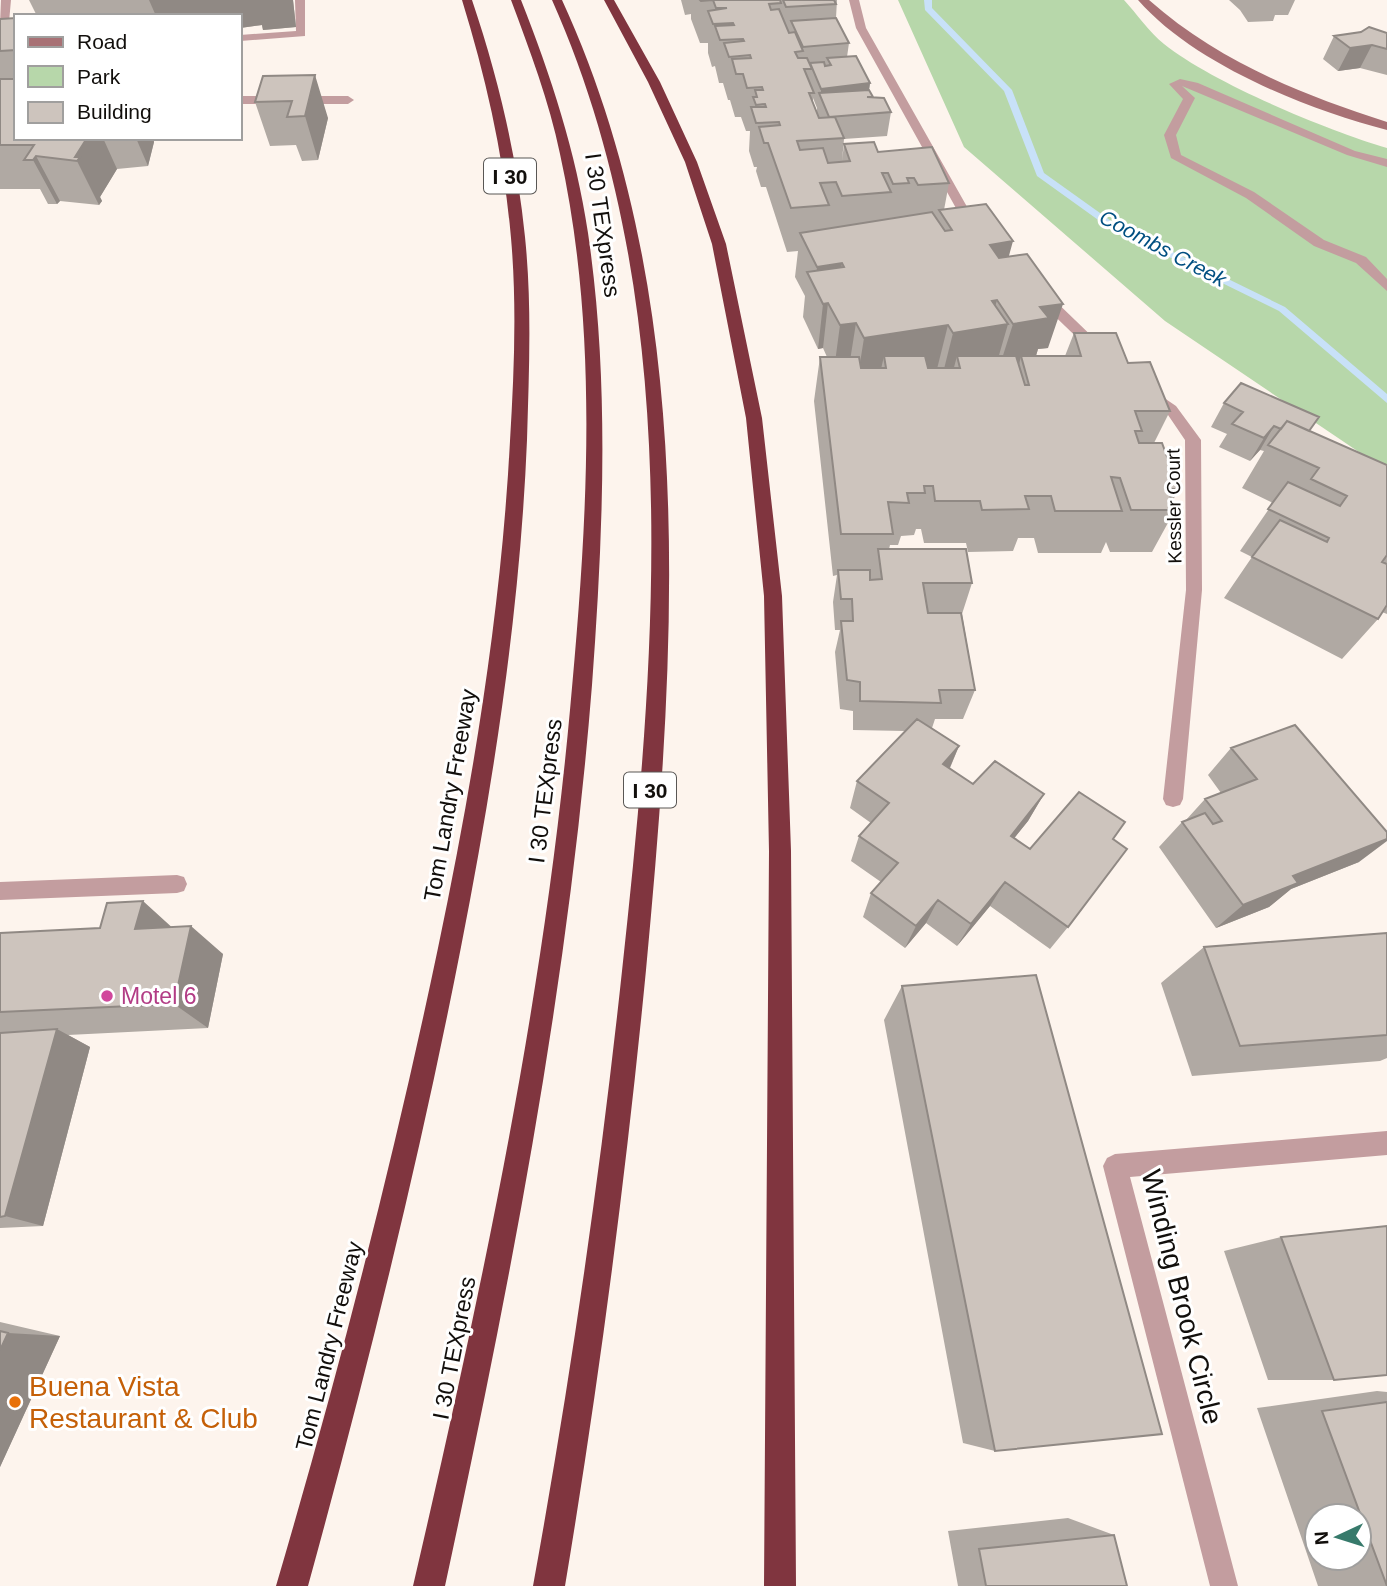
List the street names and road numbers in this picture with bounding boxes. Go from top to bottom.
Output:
street label: I 30 TEXpress [580,151,626,299]
road number: I 30 [484,158,536,194]
street label: Kessler Court [1162,448,1186,564]
street label: Tom Landry Freeway [419,687,482,903]
street label: I 30 TEXpress [523,717,567,865]
road number: I 30 [624,772,676,808]
street label: Winding Brook Circle [1135,1166,1229,1428]
street label: Tom Landry Freeway [290,1238,368,1453]
street label: I 30 TEXpress [427,1274,481,1422]

